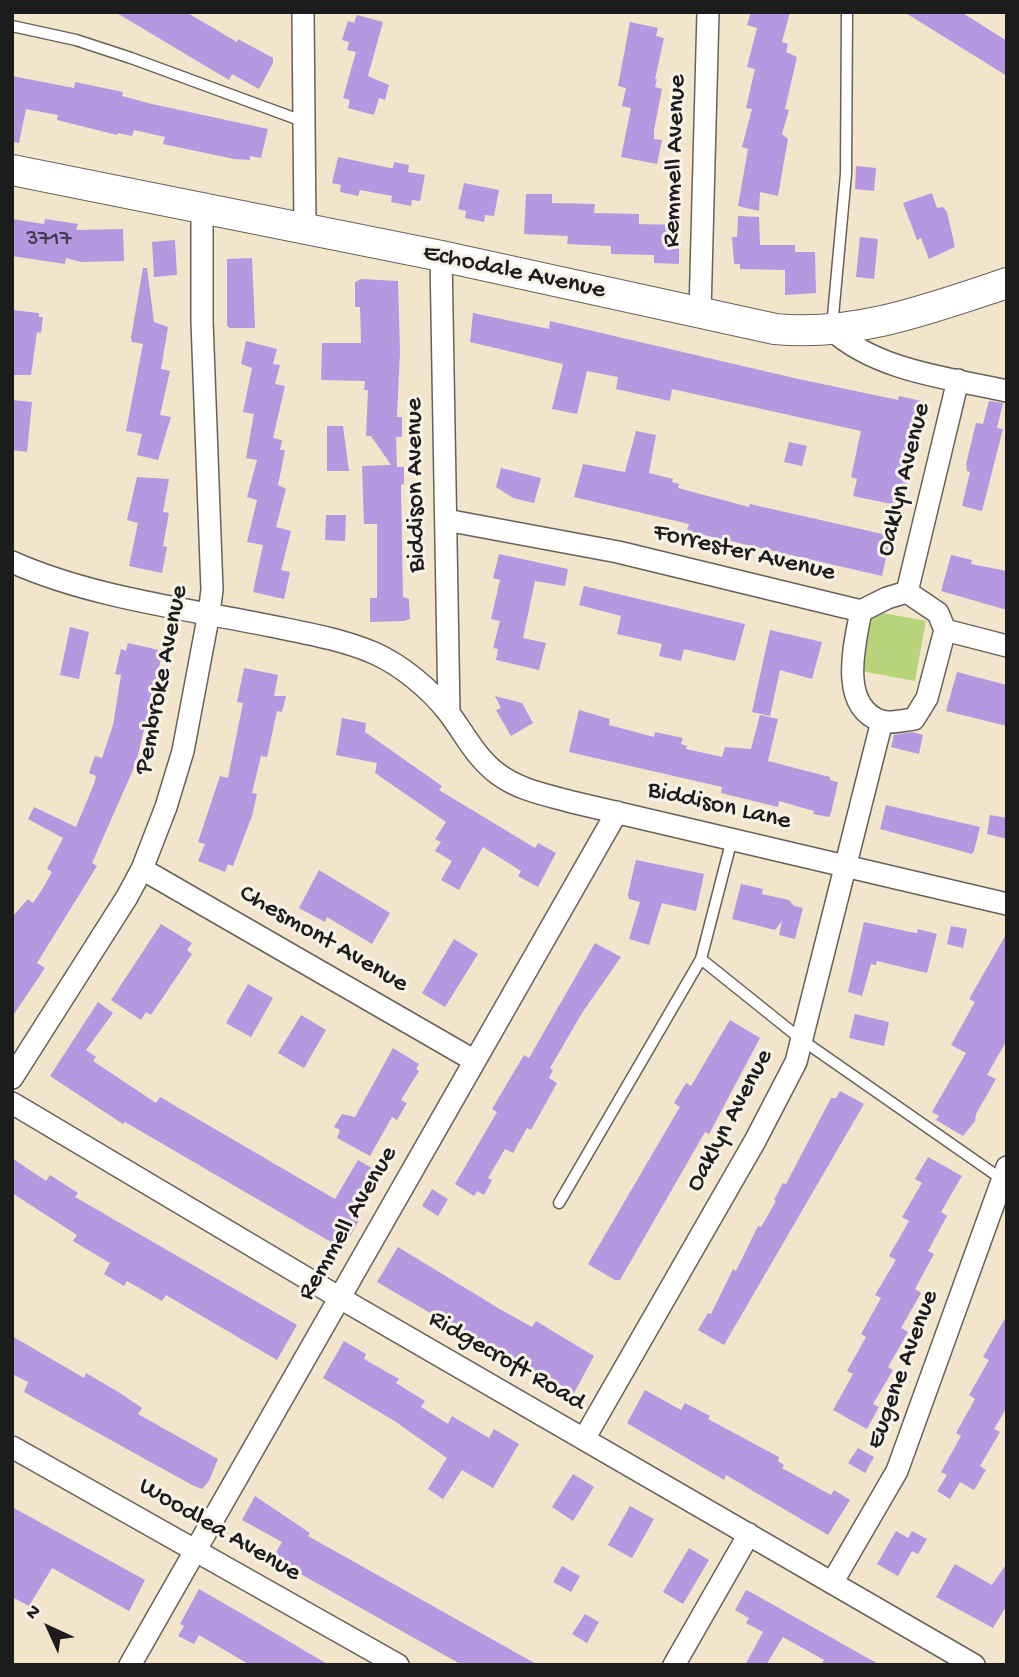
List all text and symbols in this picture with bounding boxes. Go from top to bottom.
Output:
street label: Remmell Avenue [657,74,695,248]
house number: 3717 [26,226,72,254]
street label: Echodale Avenue [420,238,608,308]
street label: Biddison Avenue [400,397,434,573]
street label: Oaklyn Avenue [871,400,939,560]
street label: Forrester Avenue [650,518,838,590]
street label: Pembroke Avenue [129,583,197,777]
street label: Biddison Lane [644,775,794,839]
street label: Chesmont Avenue [233,879,413,1001]
street label: Oaklyn Avenue [680,1044,782,1198]
street label: Remmell Avenue [292,1141,406,1307]
street label: Eugene Avenue [861,1286,947,1454]
street label: Ridgecroft Road [422,1305,590,1419]
street label: Woodlea Avenue [132,1472,306,1590]
north arrow [14,1593,84,1663]
text: N [21,1600,46,1625]

